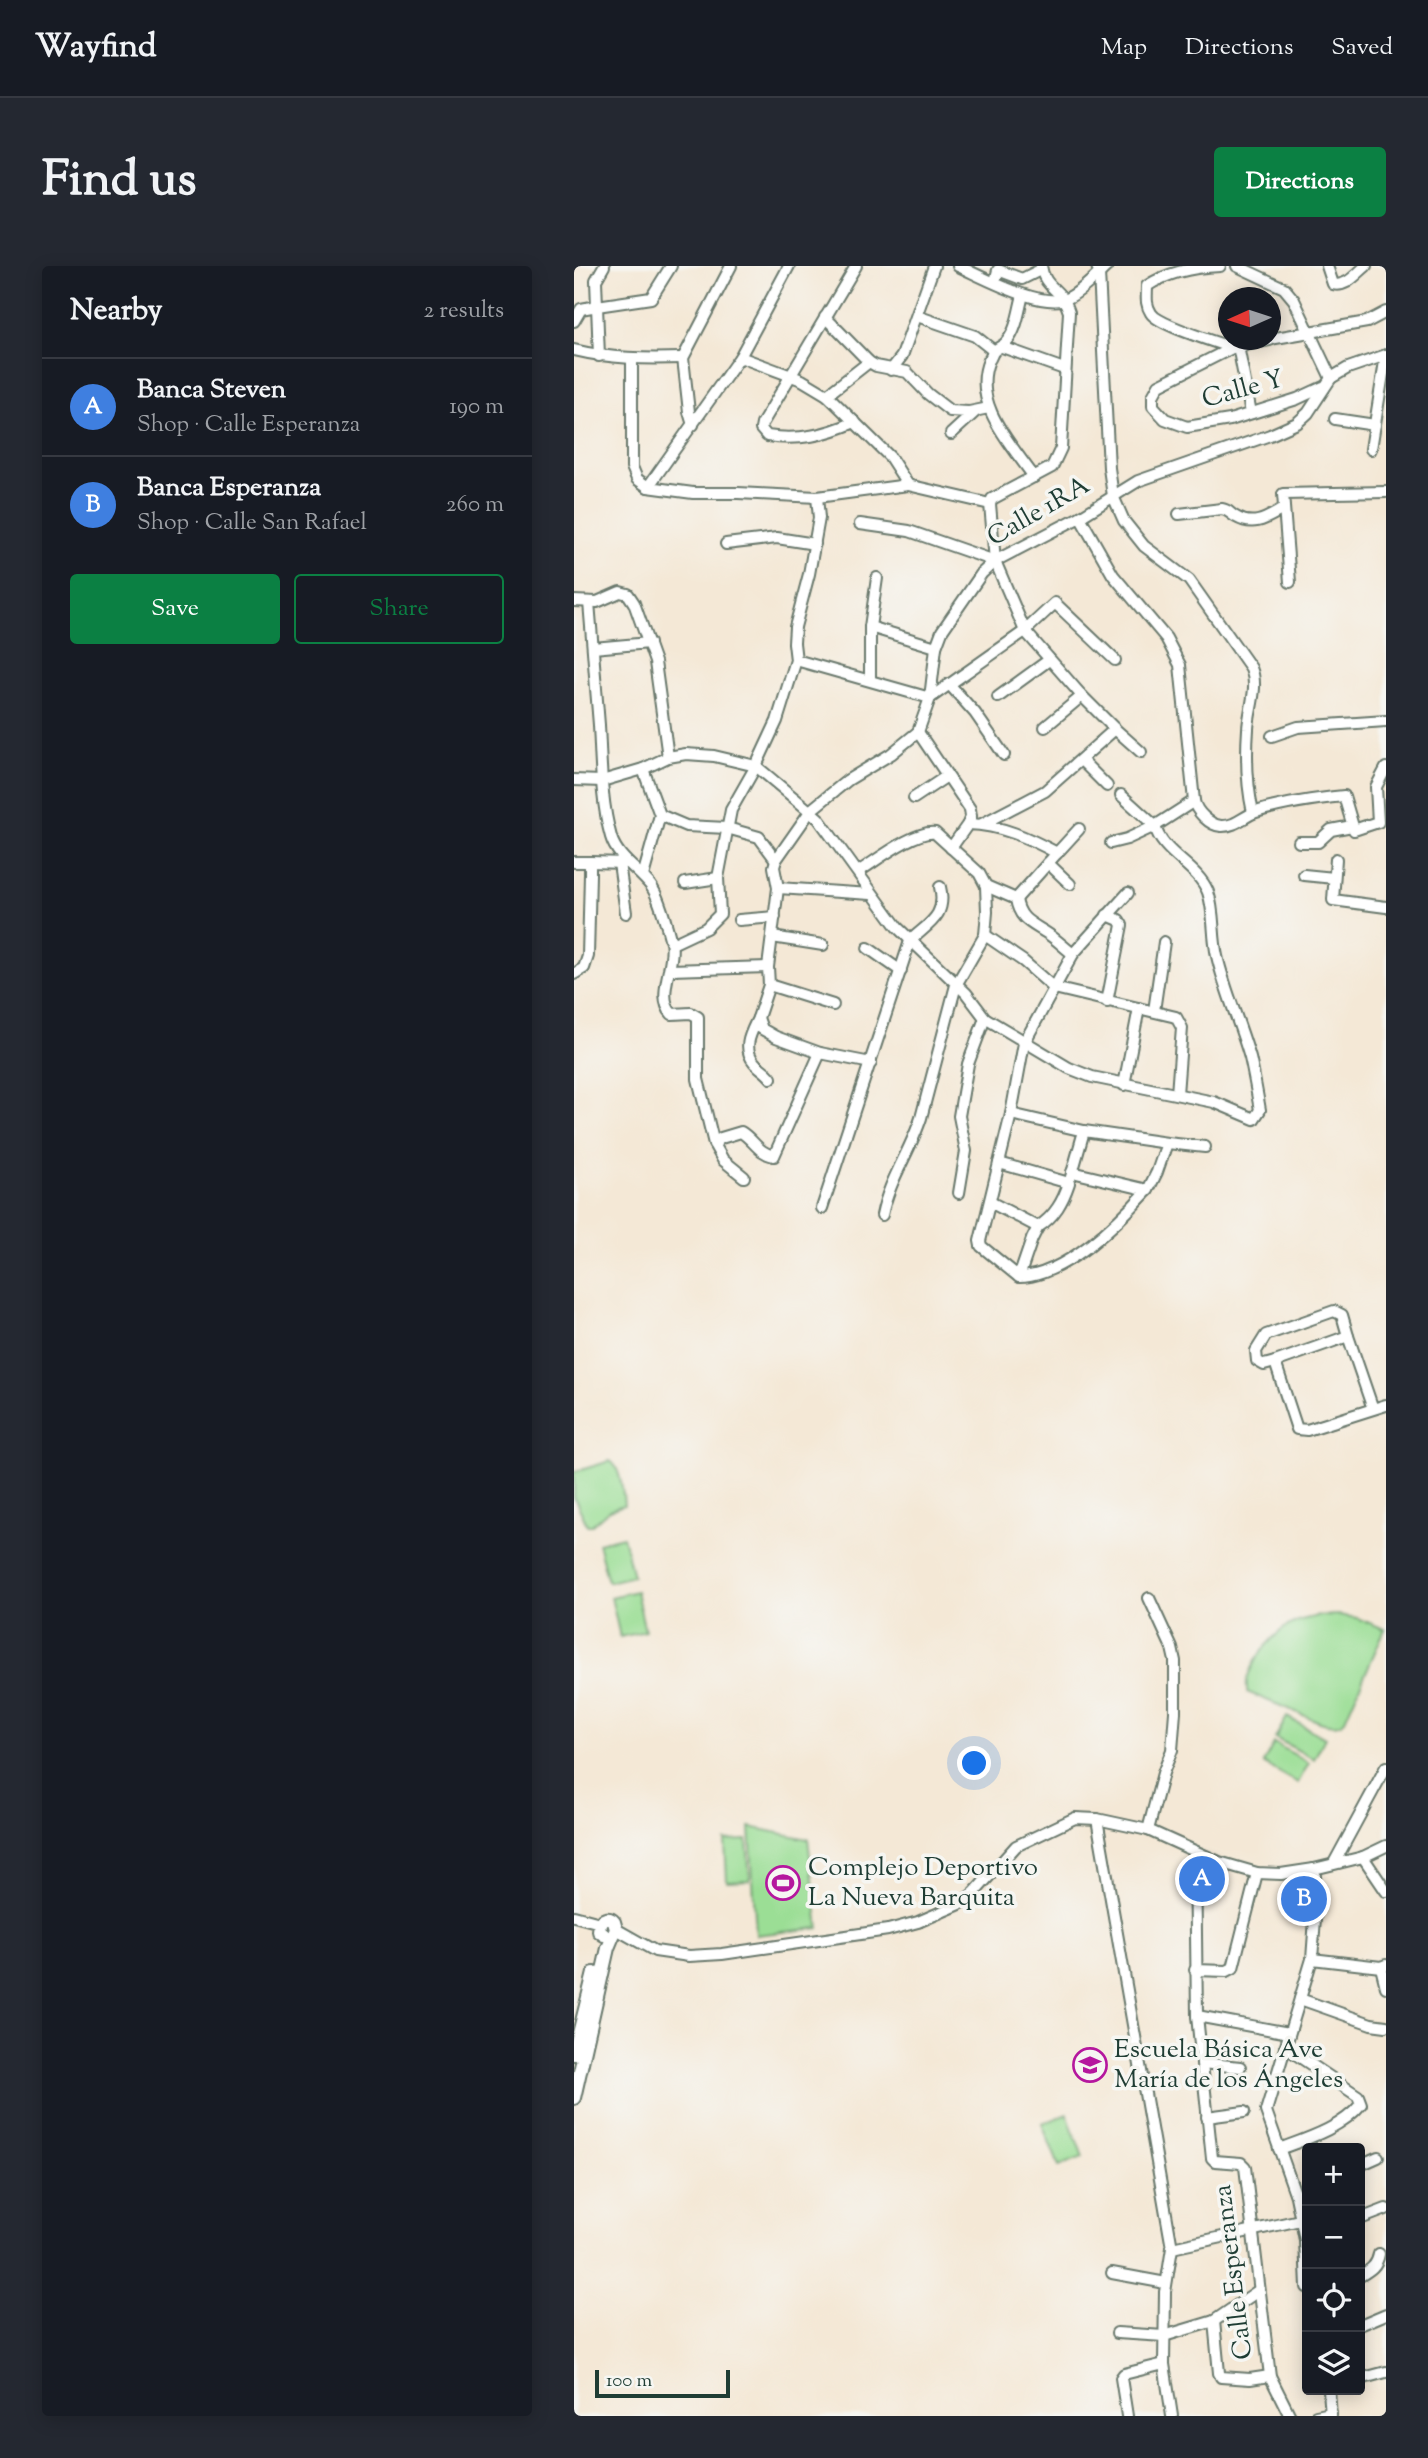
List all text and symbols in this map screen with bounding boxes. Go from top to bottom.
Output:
text: Wayfind [35,24,157,72]
text: Map [1101,31,1147,65]
text: Directions [1185,31,1293,65]
text: Saved [1331,31,1393,65]
text: Find us [42,147,196,217]
button: Directions [1214,147,1386,217]
north arrow [1218,287,1281,350]
text: Nearby [70,290,162,333]
text: 2 results [424,295,504,328]
street label: Calle Y [1198,361,1288,419]
text: Banca Steven [137,372,286,409]
text: A [84,391,102,424]
text: 190 m [449,391,504,424]
text: Shop · Calle Esperanza [137,409,360,442]
street label: Calle 1RA [981,468,1097,556]
text: Banca Esperanza [137,470,321,507]
text: B [86,489,100,522]
text: 260 m [446,489,504,522]
text: Shop · Calle San Rafael [137,507,367,540]
button: Save [70,574,280,644]
button: Share [294,574,504,644]
your location [957,1746,991,1780]
place label: Complejo Deportivo La Nueva Barquita [808,1850,1038,1917]
pin: A [1179,1853,1225,1905]
sports icon: Complejo Deportivo La Nueva Barquita [764,1864,802,1902]
pin: B [1281,1873,1327,1925]
place label: Escuela Básica Ave María de los Ángeles [1114,2032,1343,2099]
school or university icon: Escuela Básica Ave María de los Ángeles [1071,2046,1109,2084]
map controls [1302,2143,1365,2395]
button: + [1302,2143,1365,2206]
street label: Calle Esperanza [1205,2182,1263,2362]
button: − [1302,2206,1365,2269]
button: locate [1302,2269,1365,2332]
button: layers [1302,2332,1365,2395]
scale bar [595,2367,730,2399]
text: 100 m [606,2368,652,2395]

